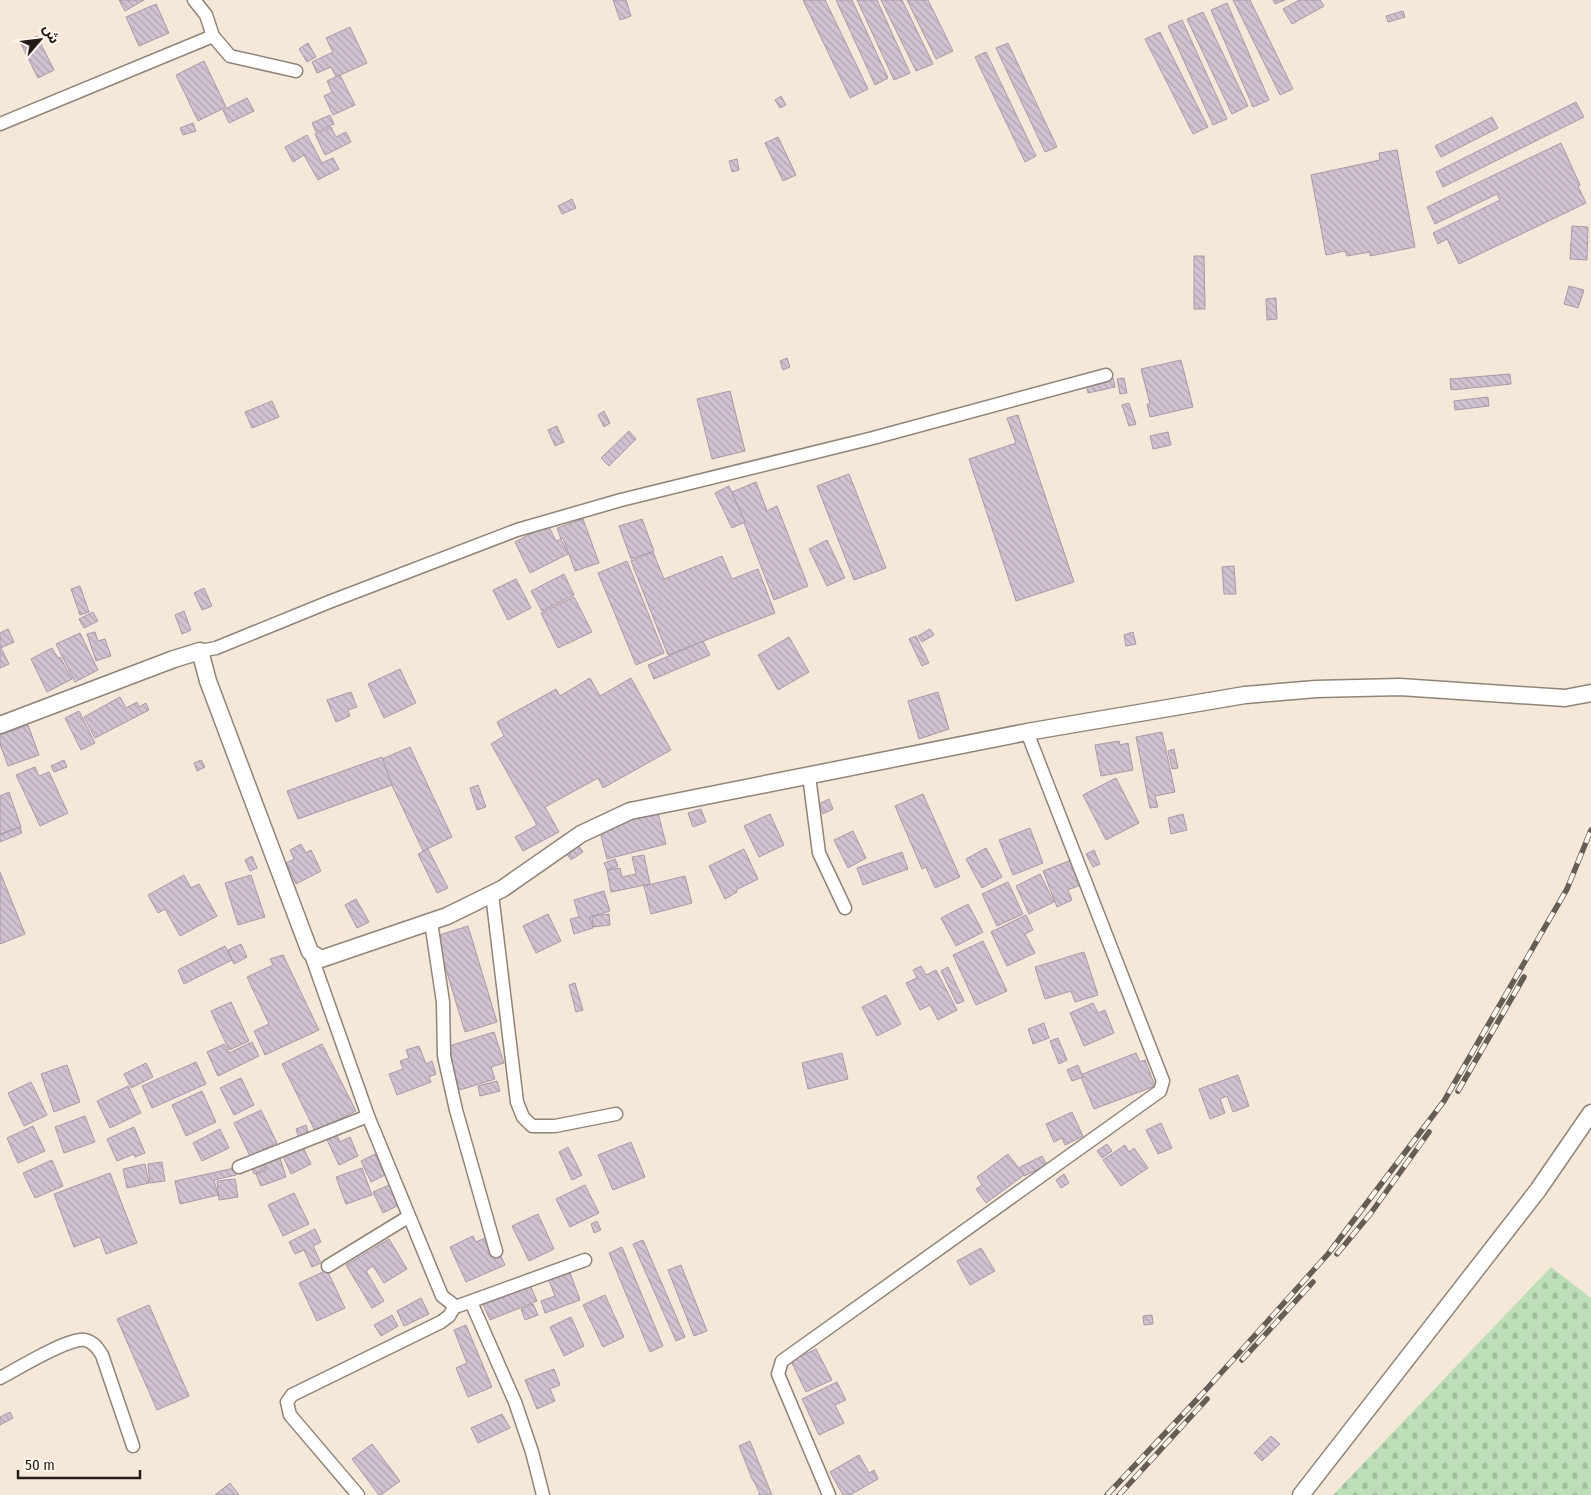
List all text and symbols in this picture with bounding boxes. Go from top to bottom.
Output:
north arrow [15,15,65,65]
text: ش [39,22,63,47]
scale bar [18,1448,140,1480]
text: 50 m [25,1456,55,1474]

